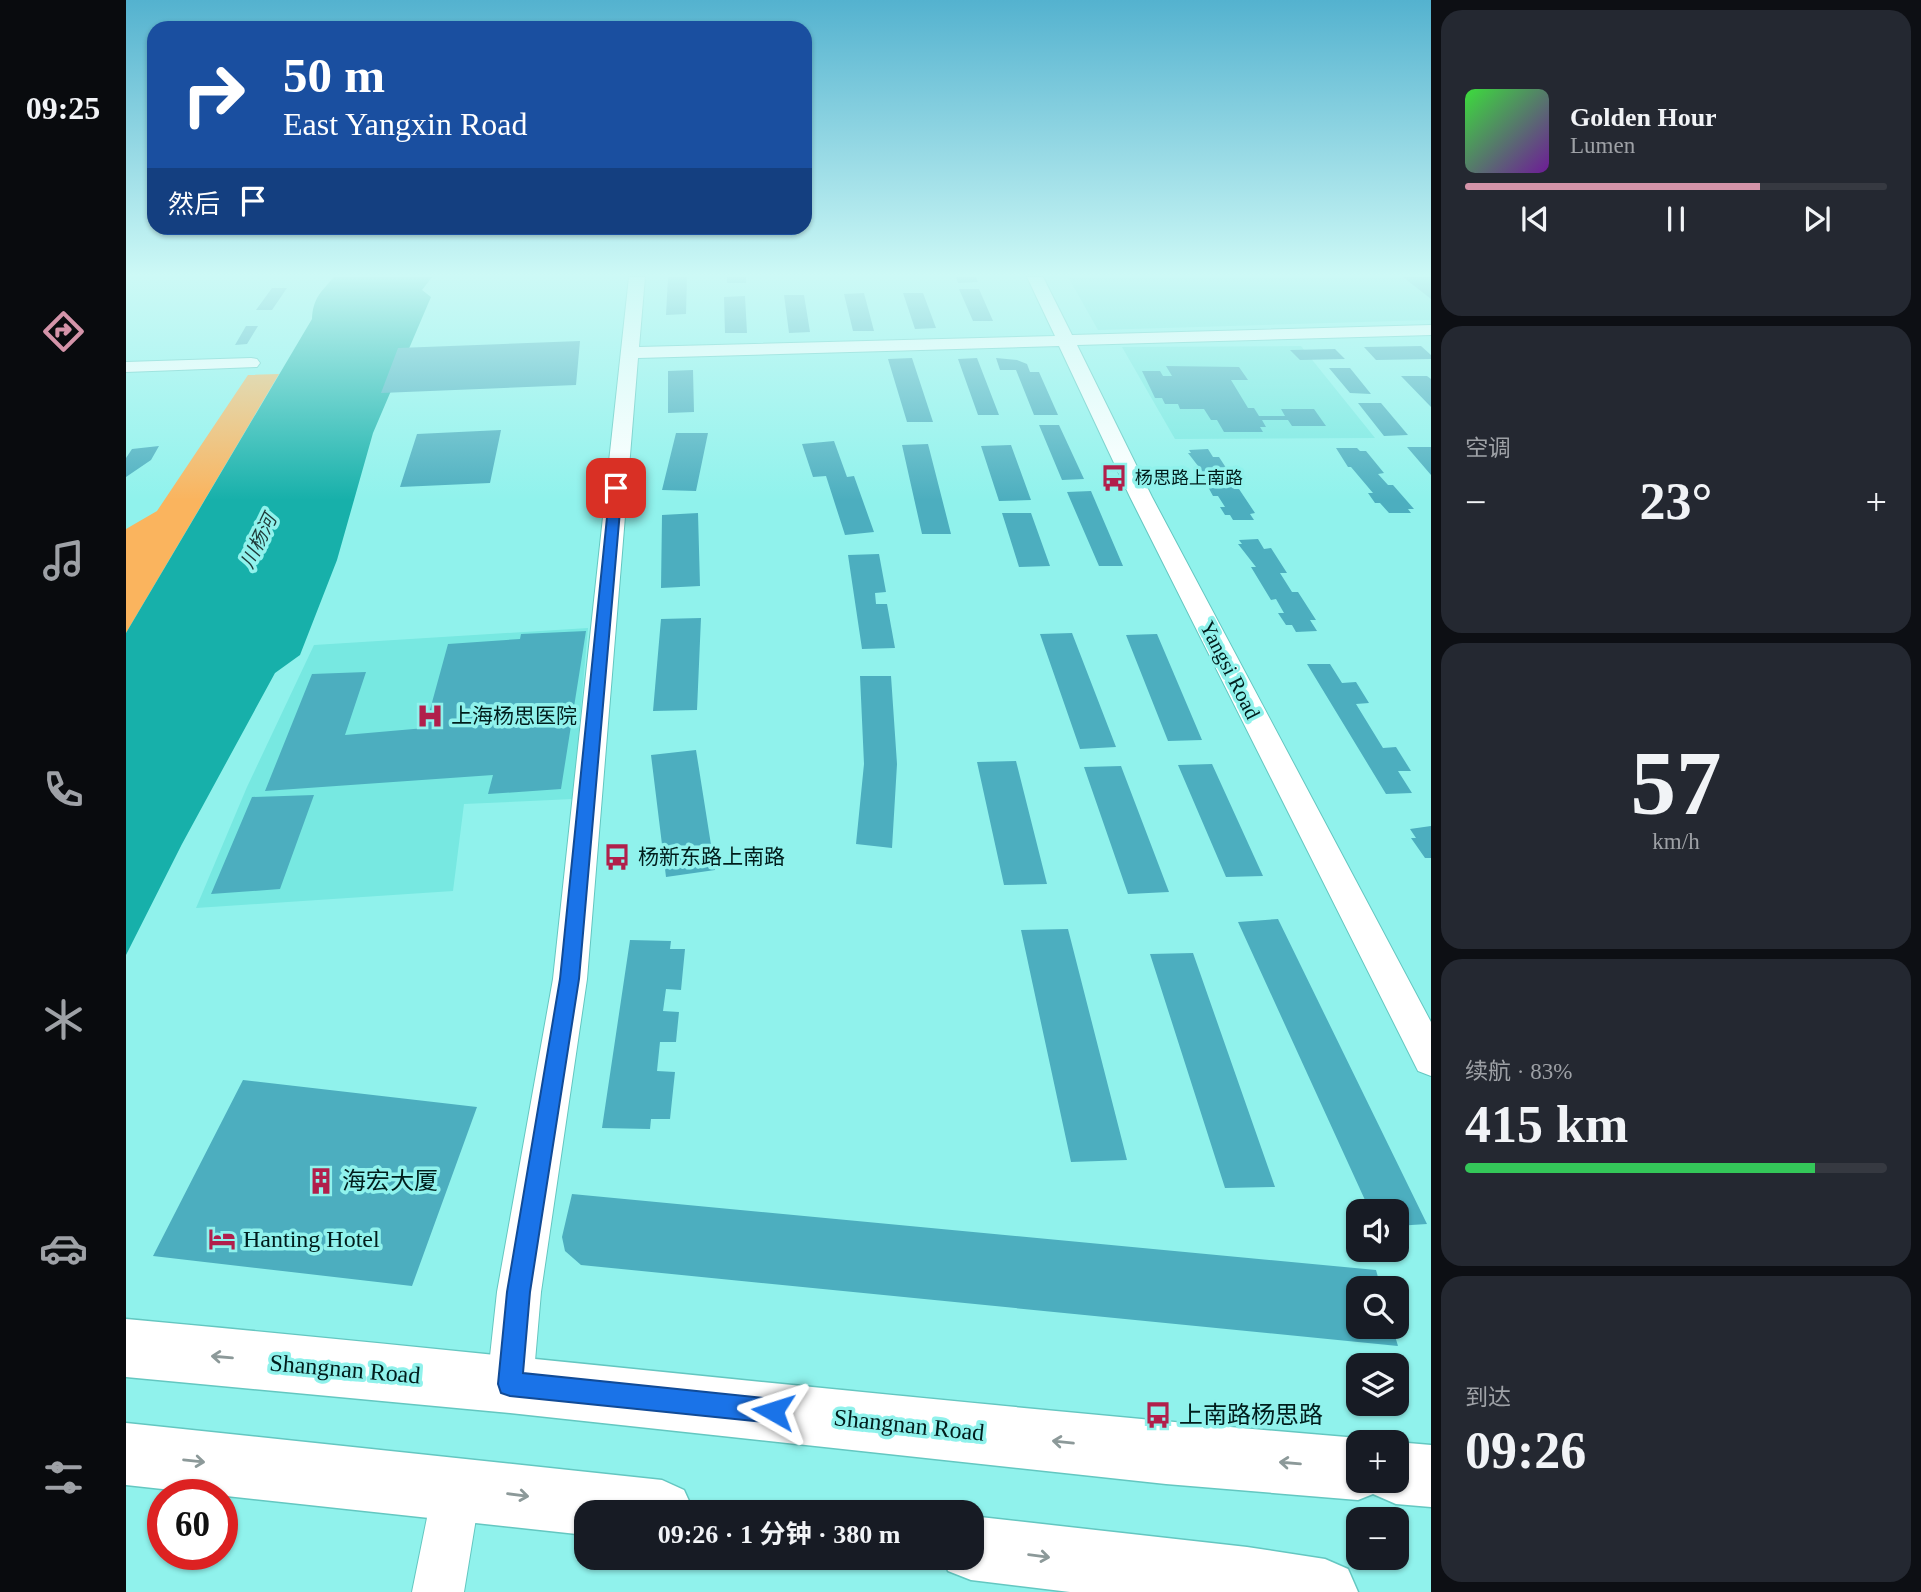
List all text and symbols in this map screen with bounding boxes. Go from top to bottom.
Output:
text: 50 m [283,48,385,103]
icon: right [168,49,259,140]
text: 09:25 [26,90,100,126]
text: Golden Hour [1570,103,1717,132]
text: East Yangxin Road [283,106,527,142]
text: Lumen [1570,133,1635,158]
icon: arrive [234,182,272,220]
text: 然后 [168,190,220,219]
icon: previous [1516,200,1554,238]
icon: pause [1657,200,1695,238]
icon: next [1798,200,1836,238]
icon: directions [39,307,88,356]
text: 空调 [1465,436,1511,461]
pin [586,458,646,518]
bus stop icon: 杨思路上南路 [1099,463,1129,493]
place label: 杨思路上南路 [1135,468,1243,488]
icon: arrive [597,469,635,507]
text: 23° [1640,473,1712,530]
text: − [1465,481,1486,523]
text: + [1866,481,1887,523]
water label: 川杨河 [237,507,282,571]
icon: music [39,536,88,585]
street label: Yangsi Road [1195,617,1265,724]
hospital icon: 上海杨思医院 [415,701,445,731]
place label: 上海杨思医院 [451,704,577,728]
text: 57 [1631,733,1722,834]
icon: phone [39,765,88,814]
text: km/h [1652,829,1700,854]
bus stop icon: 杨新东路上南路 [602,842,632,872]
place label: 杨新东路上南路 [638,845,785,869]
icon: climate [39,995,88,1044]
text: 续航 · 83% [1465,1059,1572,1084]
text: 415 km [1465,1096,1628,1153]
building icon: 海宏大厦 [306,1166,336,1196]
place label: 海宏大厦 [342,1168,438,1194]
map controls [1346,1199,1409,1570]
button: sound [1346,1199,1409,1262]
icon: car [39,1224,88,1273]
hotel icon: Hanting Hotel [207,1224,237,1254]
place label: Hanting Hotel [243,1226,380,1252]
button: search [1346,1276,1409,1339]
street label: Shangnan Road [268,1349,422,1389]
one-way arrow [211,1350,234,1363]
button: layers [1346,1353,1409,1416]
position arrow [736,1374,810,1448]
text: 到达 [1465,1385,1511,1410]
bus stop icon: 上南路杨思路 [1143,1400,1173,1430]
place label: 上南路杨思路 [1179,1402,1323,1428]
street label: Shangnan Road [832,1404,986,1446]
text: 09:26 [1465,1422,1586,1479]
button: + [1346,1430,1409,1493]
one-way arrow [1053,1435,1075,1448]
icon: filters [39,1453,88,1502]
one-way arrow [182,1455,205,1468]
one-way arrow [1279,1456,1302,1469]
speed limit sign: 60 [147,1479,238,1570]
one-way arrow [506,1489,528,1502]
button: − [1346,1507,1409,1570]
text: 09:26 · 1 分钟 · 380 m [658,1520,900,1549]
one-way arrow [1027,1549,1050,1562]

